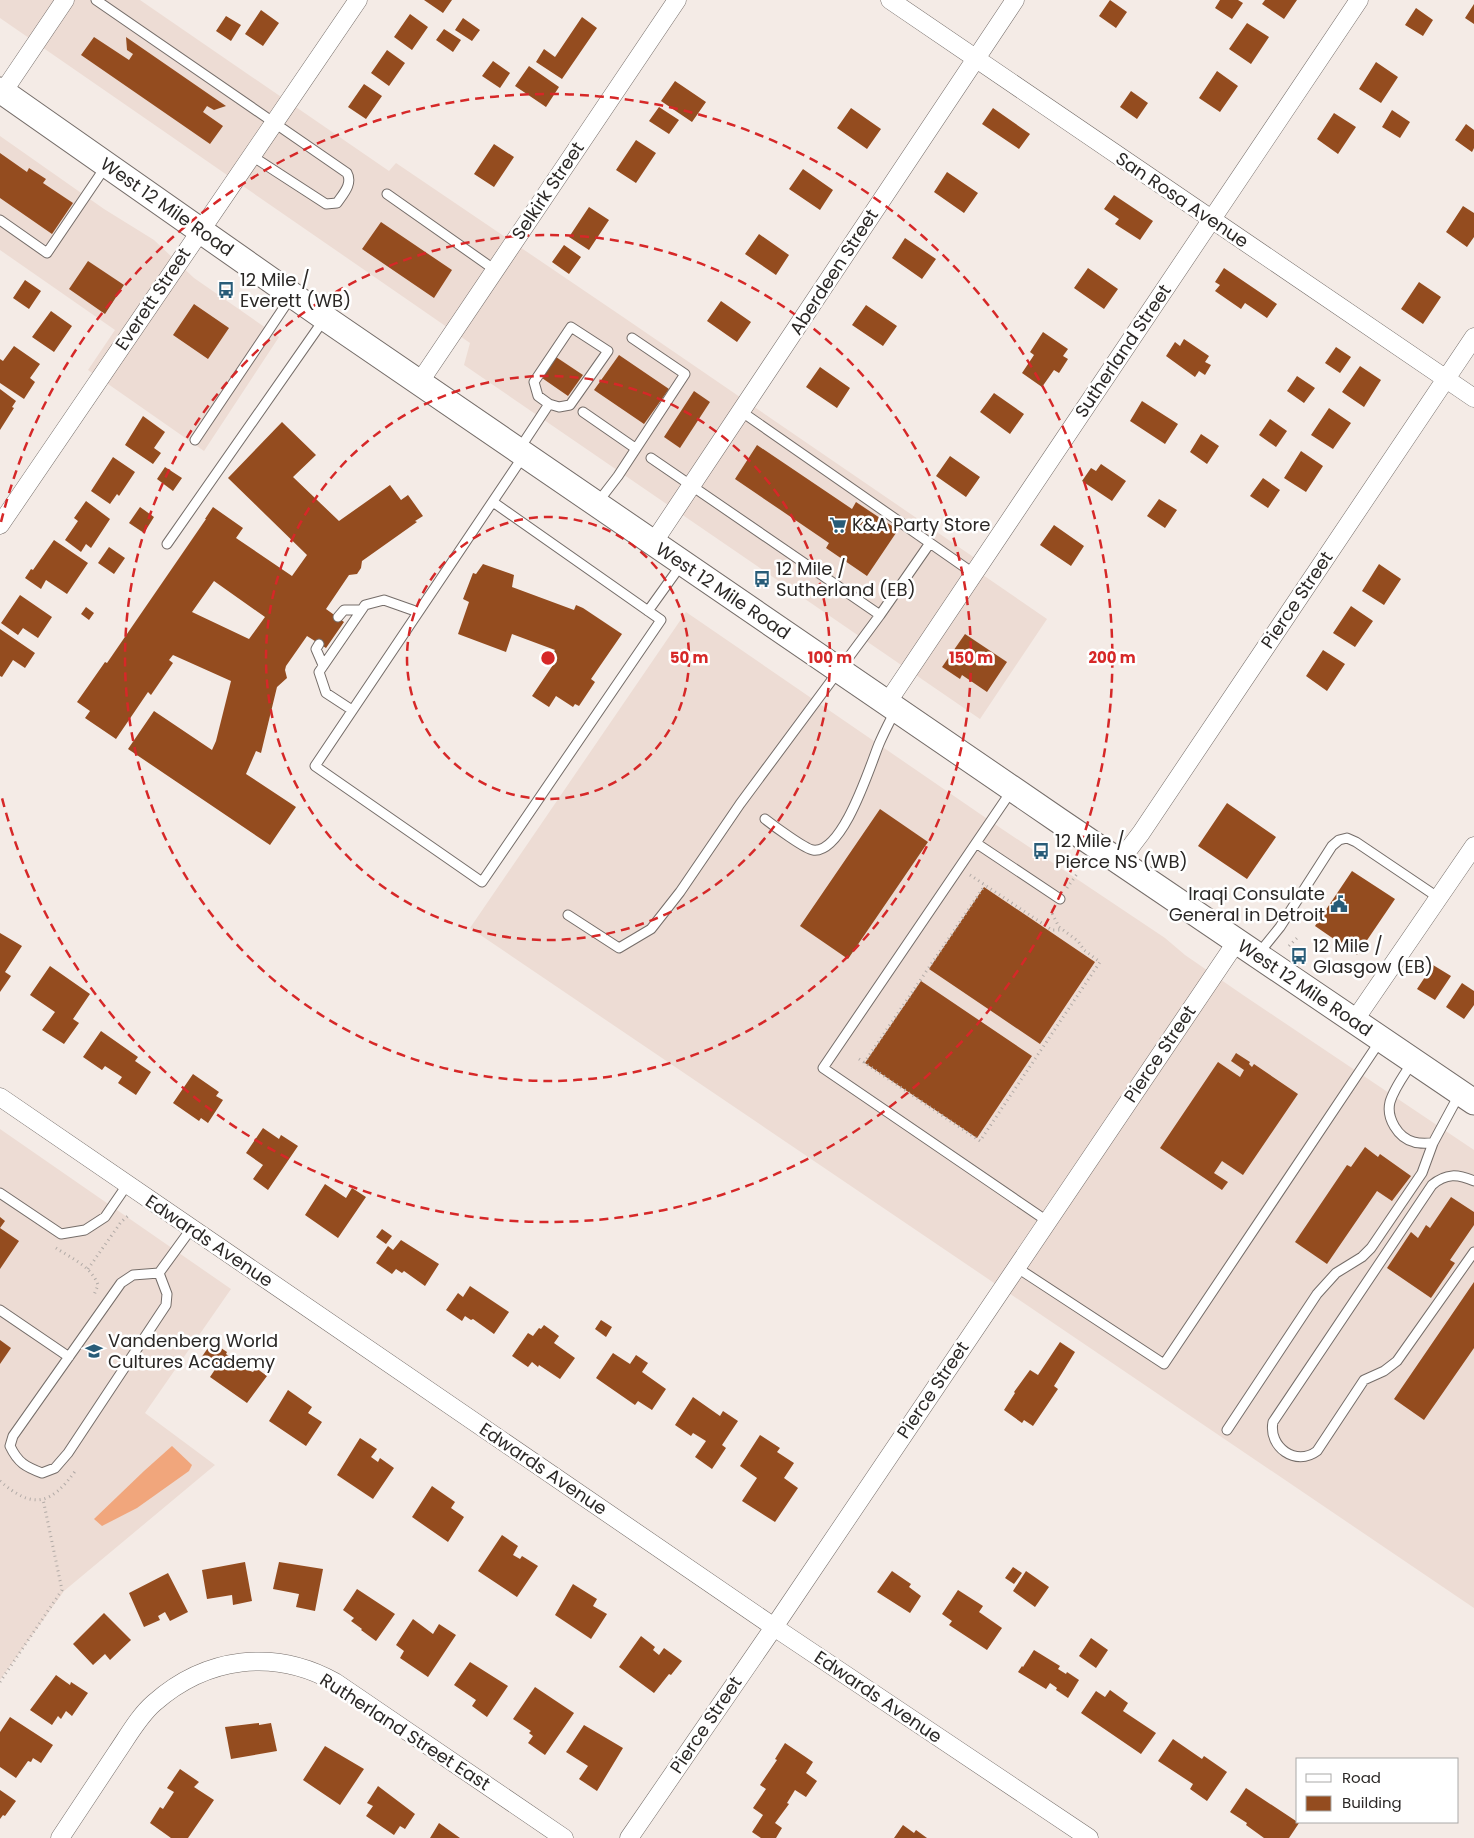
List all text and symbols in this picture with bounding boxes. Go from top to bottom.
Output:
street label: Selkirk Street [506,137,590,245]
street label: San Rosa Avenue [1111,146,1254,253]
street label: West 12 Mile Road [96,151,239,262]
street label: Aberdeen Street [783,204,884,340]
street label: Everett Street [109,242,196,355]
place label: 12 Mile / Everett (WB) [240,267,351,313]
street label: Sutherland Street [1069,279,1177,422]
bus stop icon: 12 Mile / Everett (WB) [216,280,236,300]
place label: K&A Party Store [852,512,990,537]
supermarket icon: K&A Party Store [828,515,848,535]
street label: West 12 Mile Road [651,536,796,645]
street label: Pierce Street [1255,546,1338,653]
place label: 12 Mile / Sutherland (EB) [776,556,916,602]
bus stop icon: 12 Mile / Sutherland (EB) [752,569,772,589]
text: 50 m [670,647,708,668]
text: 100 m [808,647,852,668]
text: 150 m [949,647,993,668]
text: 200 m [1088,647,1136,668]
centre of rings [539,649,557,667]
place label: 12 Mile / Pierce NS (WB) [1055,828,1188,874]
bus stop icon: 12 Mile / Pierce NS (WB) [1031,841,1051,861]
place label: Iraqi Consulate General in Detroit [1169,881,1325,927]
public building icon: Iraqi Consulate General in Detroit [1329,894,1349,914]
street label: West 12 Mile Road [1233,933,1378,1042]
place label: 12 Mile / Glasgow (EB) [1313,933,1433,979]
bus stop icon: 12 Mile / Glasgow (EB) [1289,946,1309,966]
street label: Pierce Street [1118,1000,1201,1107]
street label: Edwards Avenue [141,1189,278,1293]
place label: Vandenberg World Cultures Academy [108,1328,278,1374]
street label: Pierce Street [891,1336,974,1443]
school or university icon: Vandenberg World Cultures Academy [84,1341,104,1361]
street label: Edwards Avenue [475,1417,612,1521]
street label: Edwards Avenue [810,1645,947,1749]
street label: Rutherland Street East [315,1667,495,1796]
street label: Pierce Street [664,1671,747,1778]
legend [1296,1758,1459,1823]
text: Road [1342,1767,1381,1788]
text: Building [1342,1792,1402,1813]

